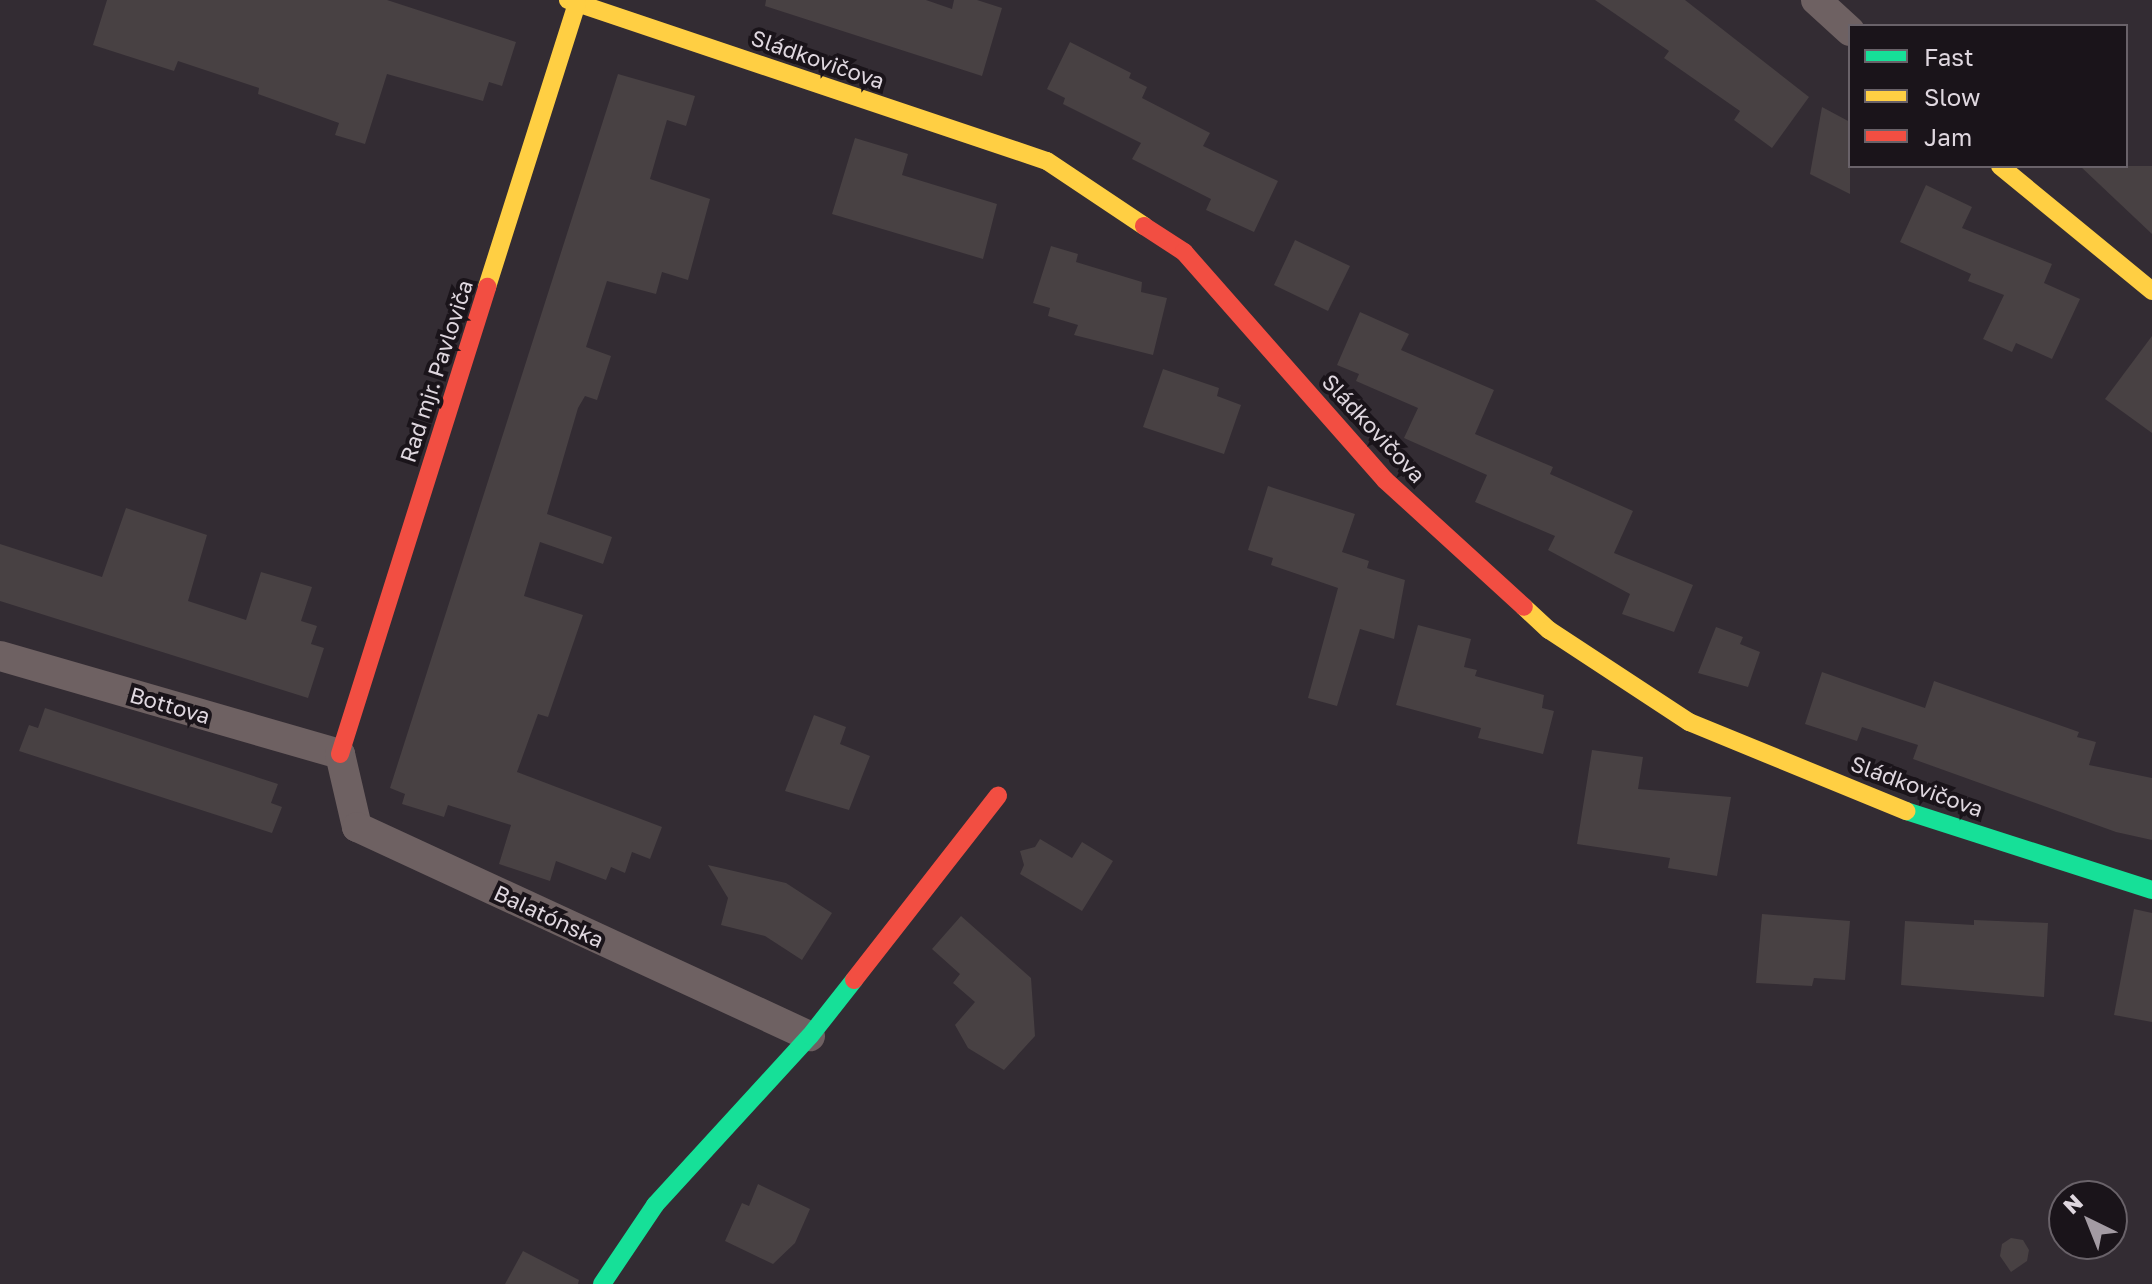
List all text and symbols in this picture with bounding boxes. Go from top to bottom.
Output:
street label: Sládkovičova [748,24,888,94]
legend [1848,24,2128,168]
text: Fast [1924,42,1974,71]
text: Slow [1924,82,1980,111]
text: Jam [1924,122,1972,151]
street label: Rad mjr. Pavloviča [394,276,478,466]
street label: Sládkovičova [1317,368,1431,488]
street label: Bottova [127,681,213,729]
street label: Sládkovičova [1847,750,1987,822]
street label: Balatónska [490,879,608,953]
north arrow [2048,1180,2128,1260]
text: N [2057,1188,2088,1219]

